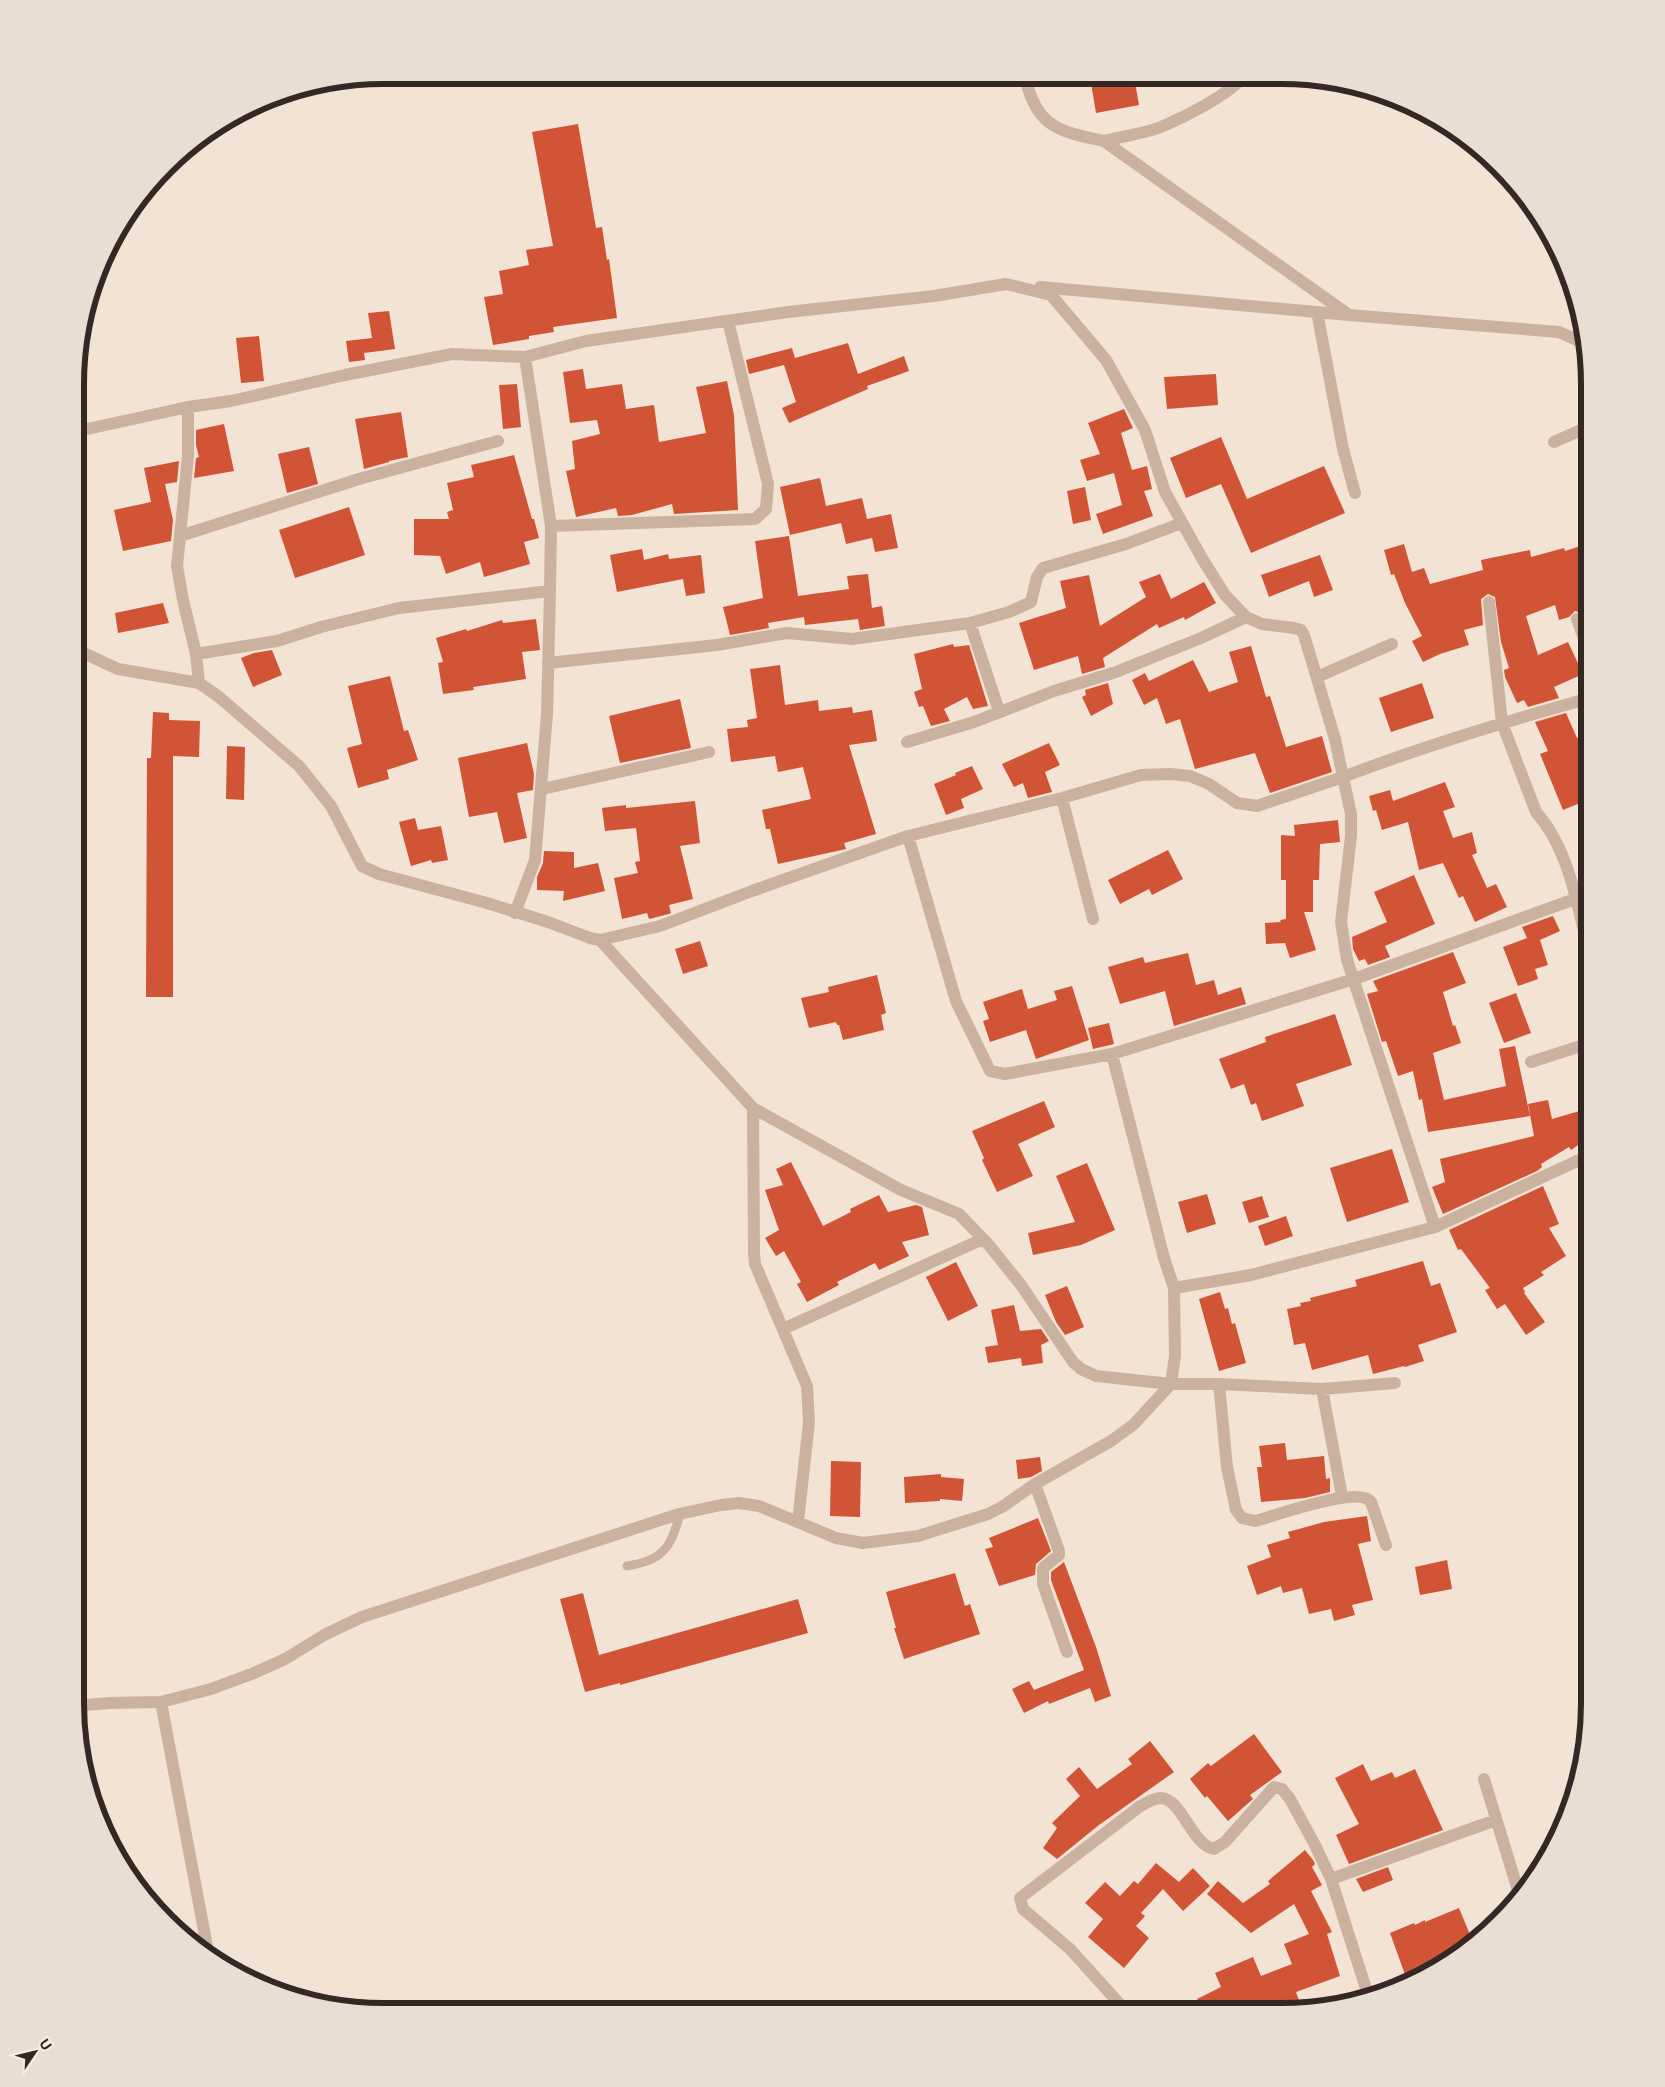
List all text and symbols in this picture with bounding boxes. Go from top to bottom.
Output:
north arrow [10,2027,60,2077]
text: U [35,2034,57,2054]

